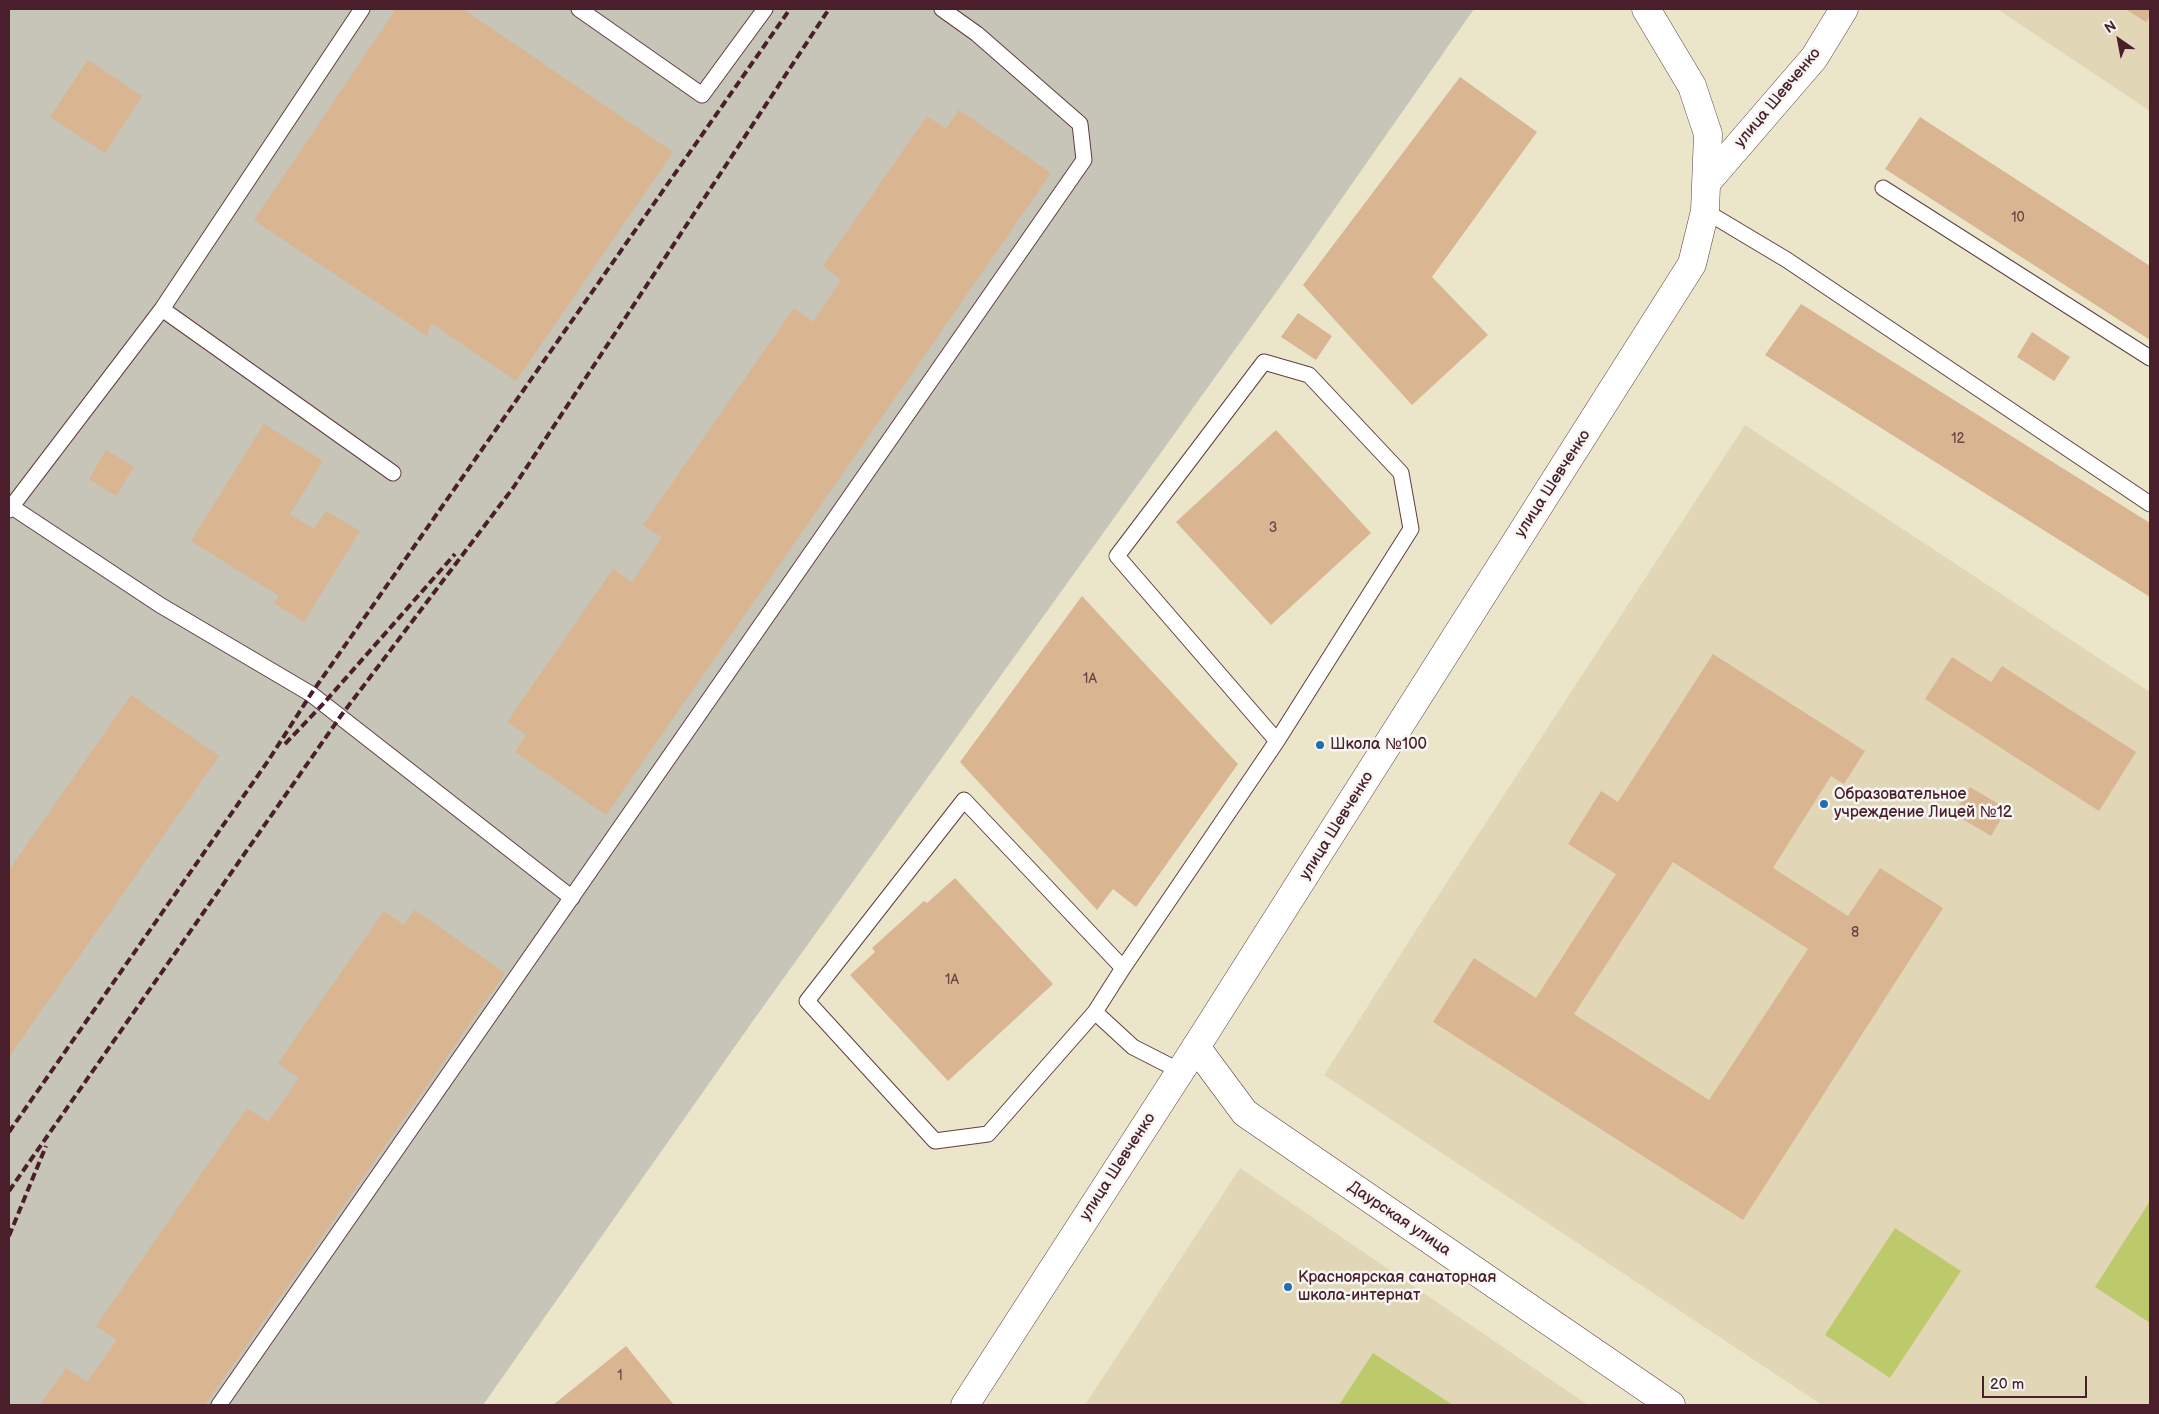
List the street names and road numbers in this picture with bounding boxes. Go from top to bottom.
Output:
street label: улица Шевченко [1731,44,1825,152]
street label: улица Шевченко [1511,427,1595,541]
street label: улица Шевченко [1296,768,1378,884]
street label: улица Шевченко [1076,1110,1160,1224]
street label: Даурская улица [1344,1177,1454,1261]

